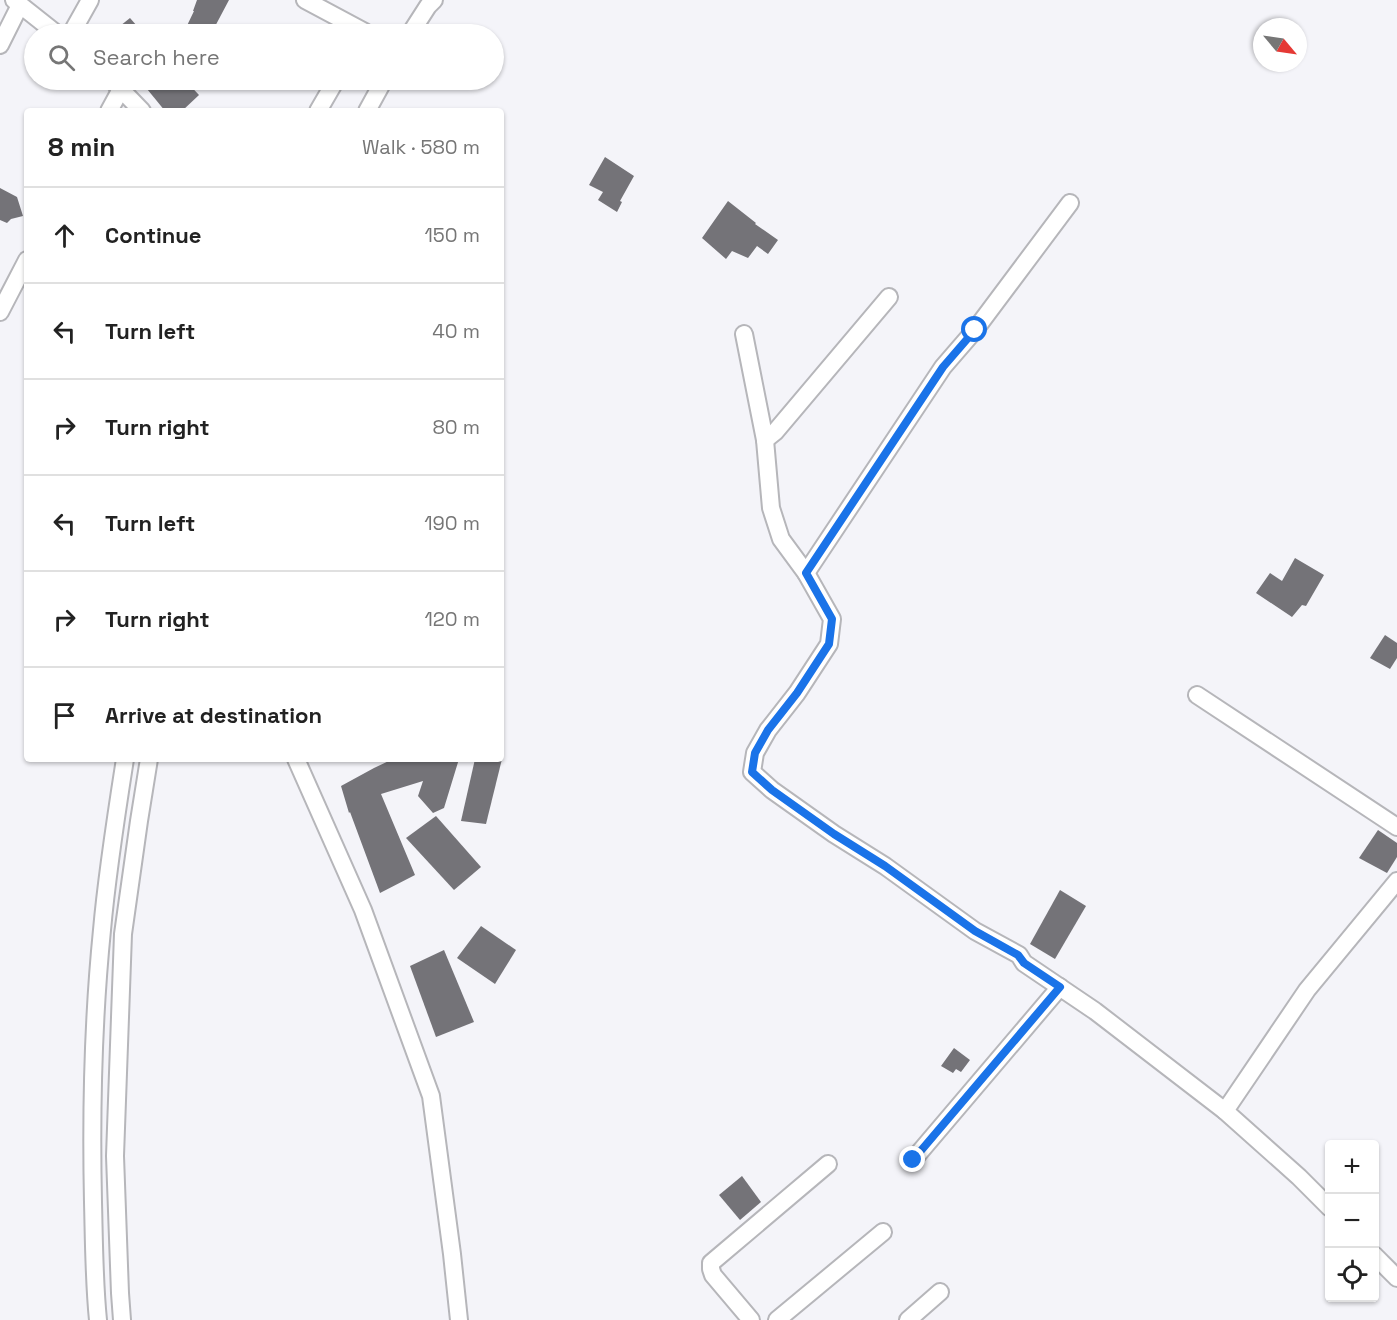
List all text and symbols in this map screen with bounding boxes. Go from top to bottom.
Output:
north arrow [1253,18,1307,72]
search box [24,24,504,90]
icon: search [45,41,78,74]
text: Search here [93,43,220,71]
text: 8 min [48,130,115,164]
text: Walk · 580 m [362,134,480,160]
icon: ahead [48,219,81,252]
text: Continue [105,221,201,249]
text: 150 m [425,222,480,248]
icon: left [48,315,81,348]
route start [961,316,987,342]
text: Turn left [105,317,195,345]
text: 40 m [432,318,480,344]
icon: right [48,411,81,444]
text: Turn right [105,413,210,441]
text: 80 m [432,414,480,440]
icon: left [48,507,81,540]
text: Turn left [105,509,195,537]
text: 190 m [424,510,480,536]
icon: right [48,603,81,636]
text: Turn right [105,605,210,633]
text: 120 m [424,606,480,632]
icon: arrive [48,699,81,732]
text: Arrive at destination [105,701,322,729]
map controls [1325,1140,1379,1302]
button: + [1325,1140,1379,1194]
route end [899,1146,925,1172]
button: − [1325,1194,1379,1248]
button: locate [1325,1248,1379,1302]

